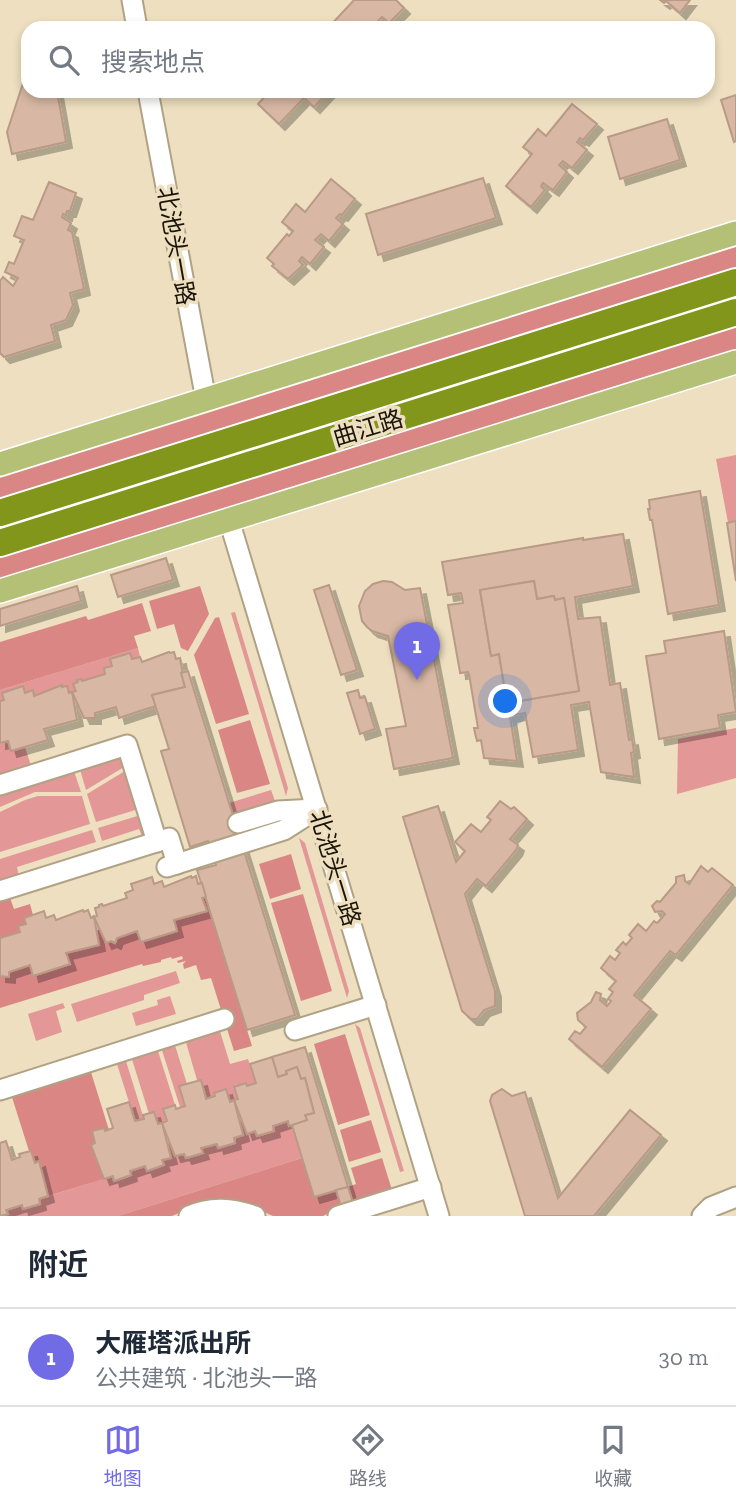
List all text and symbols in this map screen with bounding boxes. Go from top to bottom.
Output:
search box [21,21,715,98]
icon: search [45,41,83,79]
text: 搜索地点 [101,46,205,78]
street label: 北池头一路 [152,184,201,308]
street label: 曲江路 [329,403,407,452]
pin: 1 [394,622,440,680]
your location [488,684,522,718]
street label: 北池头一路 [304,806,367,929]
text: 附近 [28,1247,88,1283]
text: 大雁塔派出所 [95,1327,251,1359]
text: 1 [46,1343,56,1371]
text: 30 m [658,1343,708,1371]
text: 公共建筑 · 北池头一路 [95,1364,317,1392]
tab: 地图 [104,1421,142,1490]
tab: 路线 [349,1421,387,1490]
tab: 收藏 [594,1421,632,1490]

